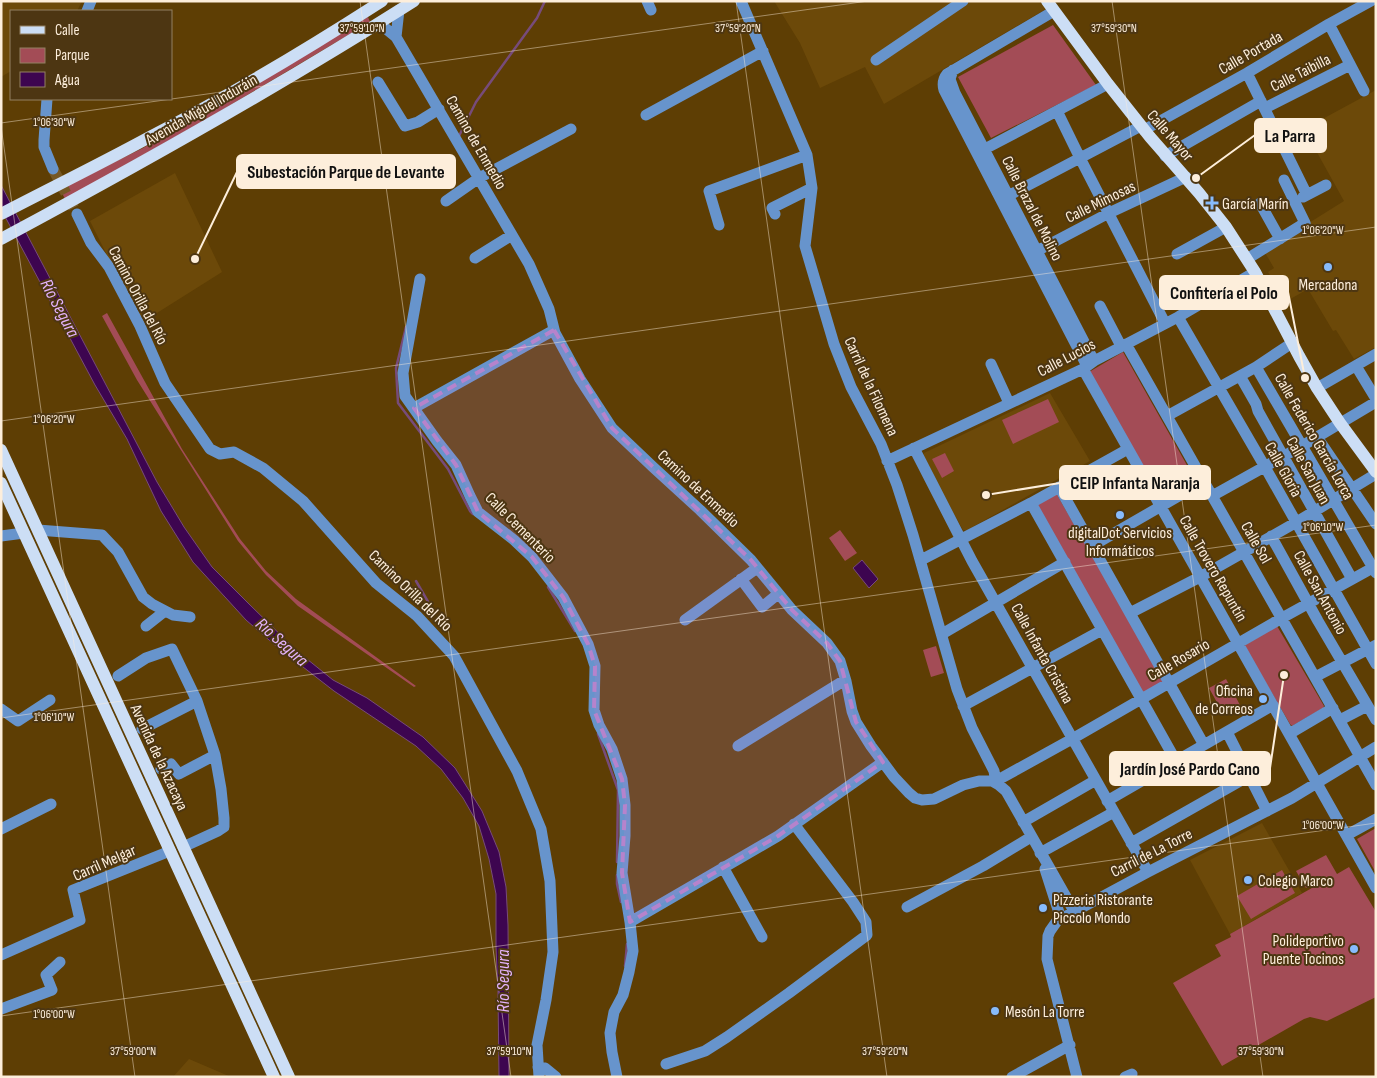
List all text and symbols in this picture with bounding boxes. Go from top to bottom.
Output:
legend [10,10,172,100]
text: Calle [55,21,79,40]
text: 37°59'10"N [339,21,385,36]
text: 37°59'20"N [715,21,761,36]
text: 37°59'30"N [1091,21,1137,36]
street label: Calle Portada [1215,27,1286,79]
text: Parque [55,46,90,65]
street label: Calle Taibilla [1267,50,1334,97]
text: Agua [54,71,80,90]
street label: Avenida Miguel Induráin [142,71,261,150]
street label: Camino de Enmedio [441,93,510,193]
street label: Calle Mayor [1143,107,1197,166]
text: 1°06'30"W [33,115,75,130]
callout: La Parra [1255,119,1326,152]
text: La Parra [1265,126,1315,147]
street label: Calle Brazal de Molino [997,153,1066,264]
callout: Subestación Parque de Levante [237,155,455,188]
text: Subestación Parque de Levante [247,162,445,183]
street label: Calle Mimosas [1063,177,1139,227]
place label: García Marín [1222,195,1289,214]
marker: García Marín [1206,197,1218,209]
text: 1°06'20"W [1302,223,1344,238]
street label: Camino Orilla del Río [104,243,172,348]
marker: Mercadona [1322,261,1334,273]
water label: Río Segura [36,276,84,342]
callout: Confitería el Polo [1160,276,1288,309]
place label: Mercadona [1299,276,1357,295]
text: Confitería el Polo [1170,283,1278,304]
street label: Carril de la Filomena [839,334,902,439]
street label: Calle Lucios [1034,335,1099,381]
street label: Calle Federico García Lorca [1270,370,1358,503]
text: 1°06'20"W [33,412,75,427]
street label: Calle San Juan [1281,434,1334,508]
street label: Calle Gloria [1260,439,1306,501]
street label: Camino de Enmedio [653,446,743,532]
callout: CEIP Infanta Naranja [1060,466,1210,499]
text: CEIP Infanta Naranja [1070,473,1200,494]
street label: Calle Cementerio [481,489,559,567]
marker: digitalDot Servicios Informáticos [1114,509,1126,521]
street label: Calle Trovero Repuntín [1175,512,1251,625]
street label: Calle Sol [1236,518,1275,567]
text: 1°06'10"W [1303,520,1343,535]
place label: digitalDot Servicios Informáticos [1068,524,1172,561]
street label: Camino Orilla del Río [364,546,456,636]
street label: Calle San Antonio [1289,547,1351,638]
street label: Calle Infanta Cristina [1006,600,1077,707]
water label: Río Segura [251,614,313,672]
street label: Calle Rosario [1144,635,1213,686]
place label: Oficina de Correos [1195,682,1253,719]
marker: Oficina de Correos [1257,693,1269,705]
street label: Avenida de la Azacaya [125,701,192,814]
text: 1°06'10"W [34,710,74,725]
callout: Jardín José Pardo Cano [1110,752,1270,785]
text: Jardín José Pardo Cano [1119,759,1260,780]
text: 1°06'00"W [1302,818,1344,833]
street label: Carril de La Torre [1108,825,1196,882]
street label: Carril Melgar [70,841,140,886]
place label: Colegio Marco [1258,872,1333,891]
marker: Colegio Marco [1242,874,1254,886]
place label: Pizzeria Ristorante Piccolo Mondo [1053,891,1153,928]
marker: Pizzeria Ristorante Piccolo Mondo [1037,902,1049,914]
place label: Polideportivo Puente Tocinos [1263,932,1344,969]
marker: Polideportivo Puente Tocinos [1348,943,1360,955]
water label: Río Segura [493,949,514,1012]
place label: Mesón La Torre [1005,1003,1085,1022]
marker: Mesón La Torre [989,1005,1001,1017]
text: 1°06'00"W [33,1007,75,1022]
text: 37°59'00"N [110,1044,156,1059]
text: 37°59'10"N [486,1044,532,1059]
text: 37°59'20"N [862,1044,908,1059]
text: 37°59'30"N [1238,1044,1284,1059]

